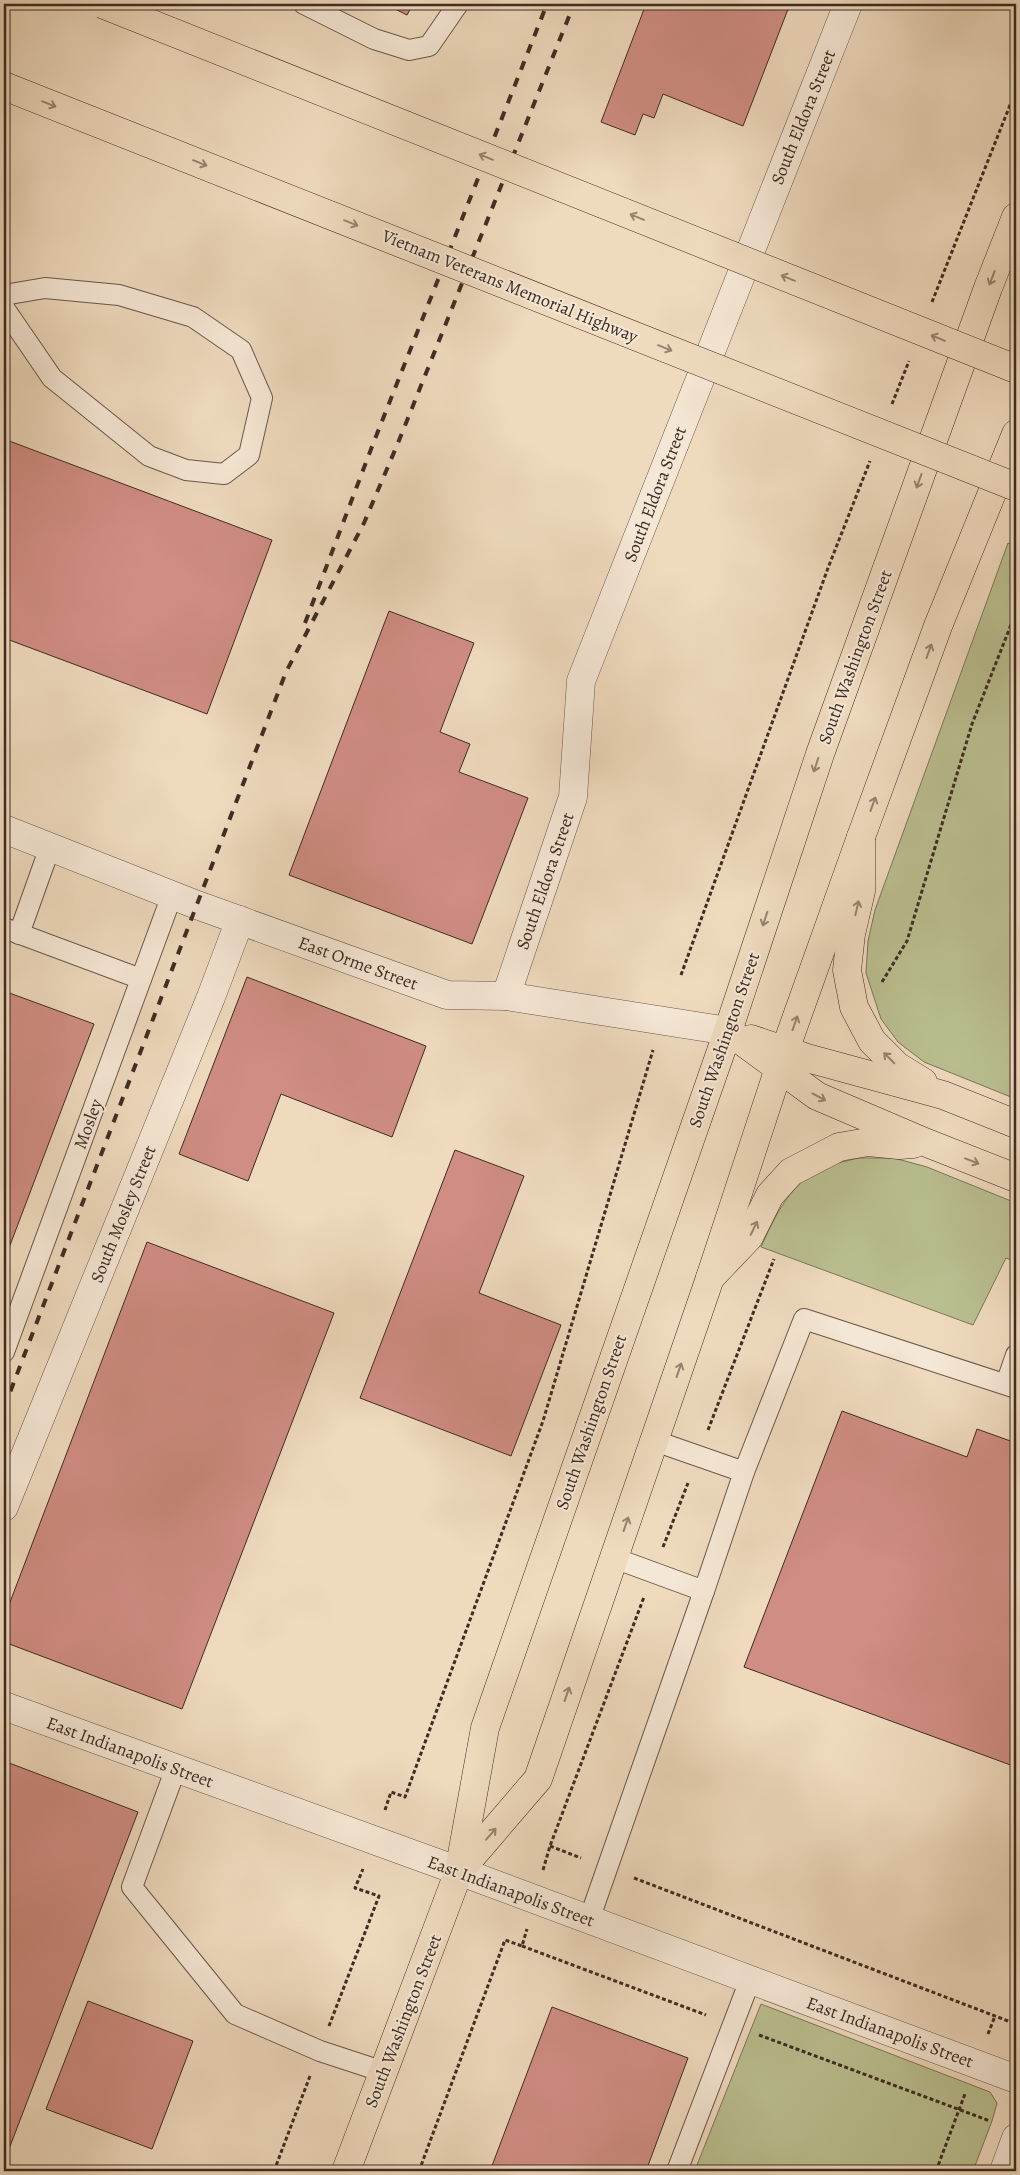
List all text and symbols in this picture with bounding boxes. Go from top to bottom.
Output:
street label: South Eldora Street [765,46,841,188]
one-way arrow [41,99,56,109]
one-way arrow [479,152,494,161]
one-way arrow [192,159,207,169]
one-way arrow [630,212,645,222]
one-way arrow [343,219,358,229]
street label: Vietnam Veterans Memorial Highway [378,223,642,349]
one-way arrow [987,270,996,286]
one-way arrow [780,272,795,281]
one-way arrow [931,333,947,342]
one-way arrow [657,344,672,353]
street label: South Eldora Street [618,423,692,565]
one-way arrow [914,472,923,488]
street label: South Washington Street [812,566,898,748]
one-way arrow [925,644,934,659]
one-way arrow [811,757,821,773]
one-way arrow [869,796,878,812]
street label: South Eldora Street [510,809,580,953]
one-way arrow [853,900,862,916]
one-way arrow [760,911,769,927]
street label: East Orme Street [295,930,421,996]
street label: South Washington Street [683,949,765,1131]
one-way arrow [791,1015,800,1031]
one-way arrow [883,1052,895,1064]
one-way arrow [812,1092,826,1102]
street label: Mosley [68,1095,108,1152]
street label: South Mosley Street [84,1142,162,1286]
one-way arrow [964,1157,979,1166]
one-way arrow [749,1221,759,1236]
street label: South Washington Street [550,1331,632,1513]
one-way arrow [675,1363,684,1378]
one-way arrow [622,1517,631,1532]
one-way arrow [563,1686,573,1702]
street label: East Indianapolis Street [43,1711,217,1793]
one-way arrow [485,1828,496,1841]
street label: East Indianapolis Street [424,1850,598,1932]
street label: South Washington Street [359,1931,447,2111]
street label: East Indianapolis Street [803,1991,977,2073]

